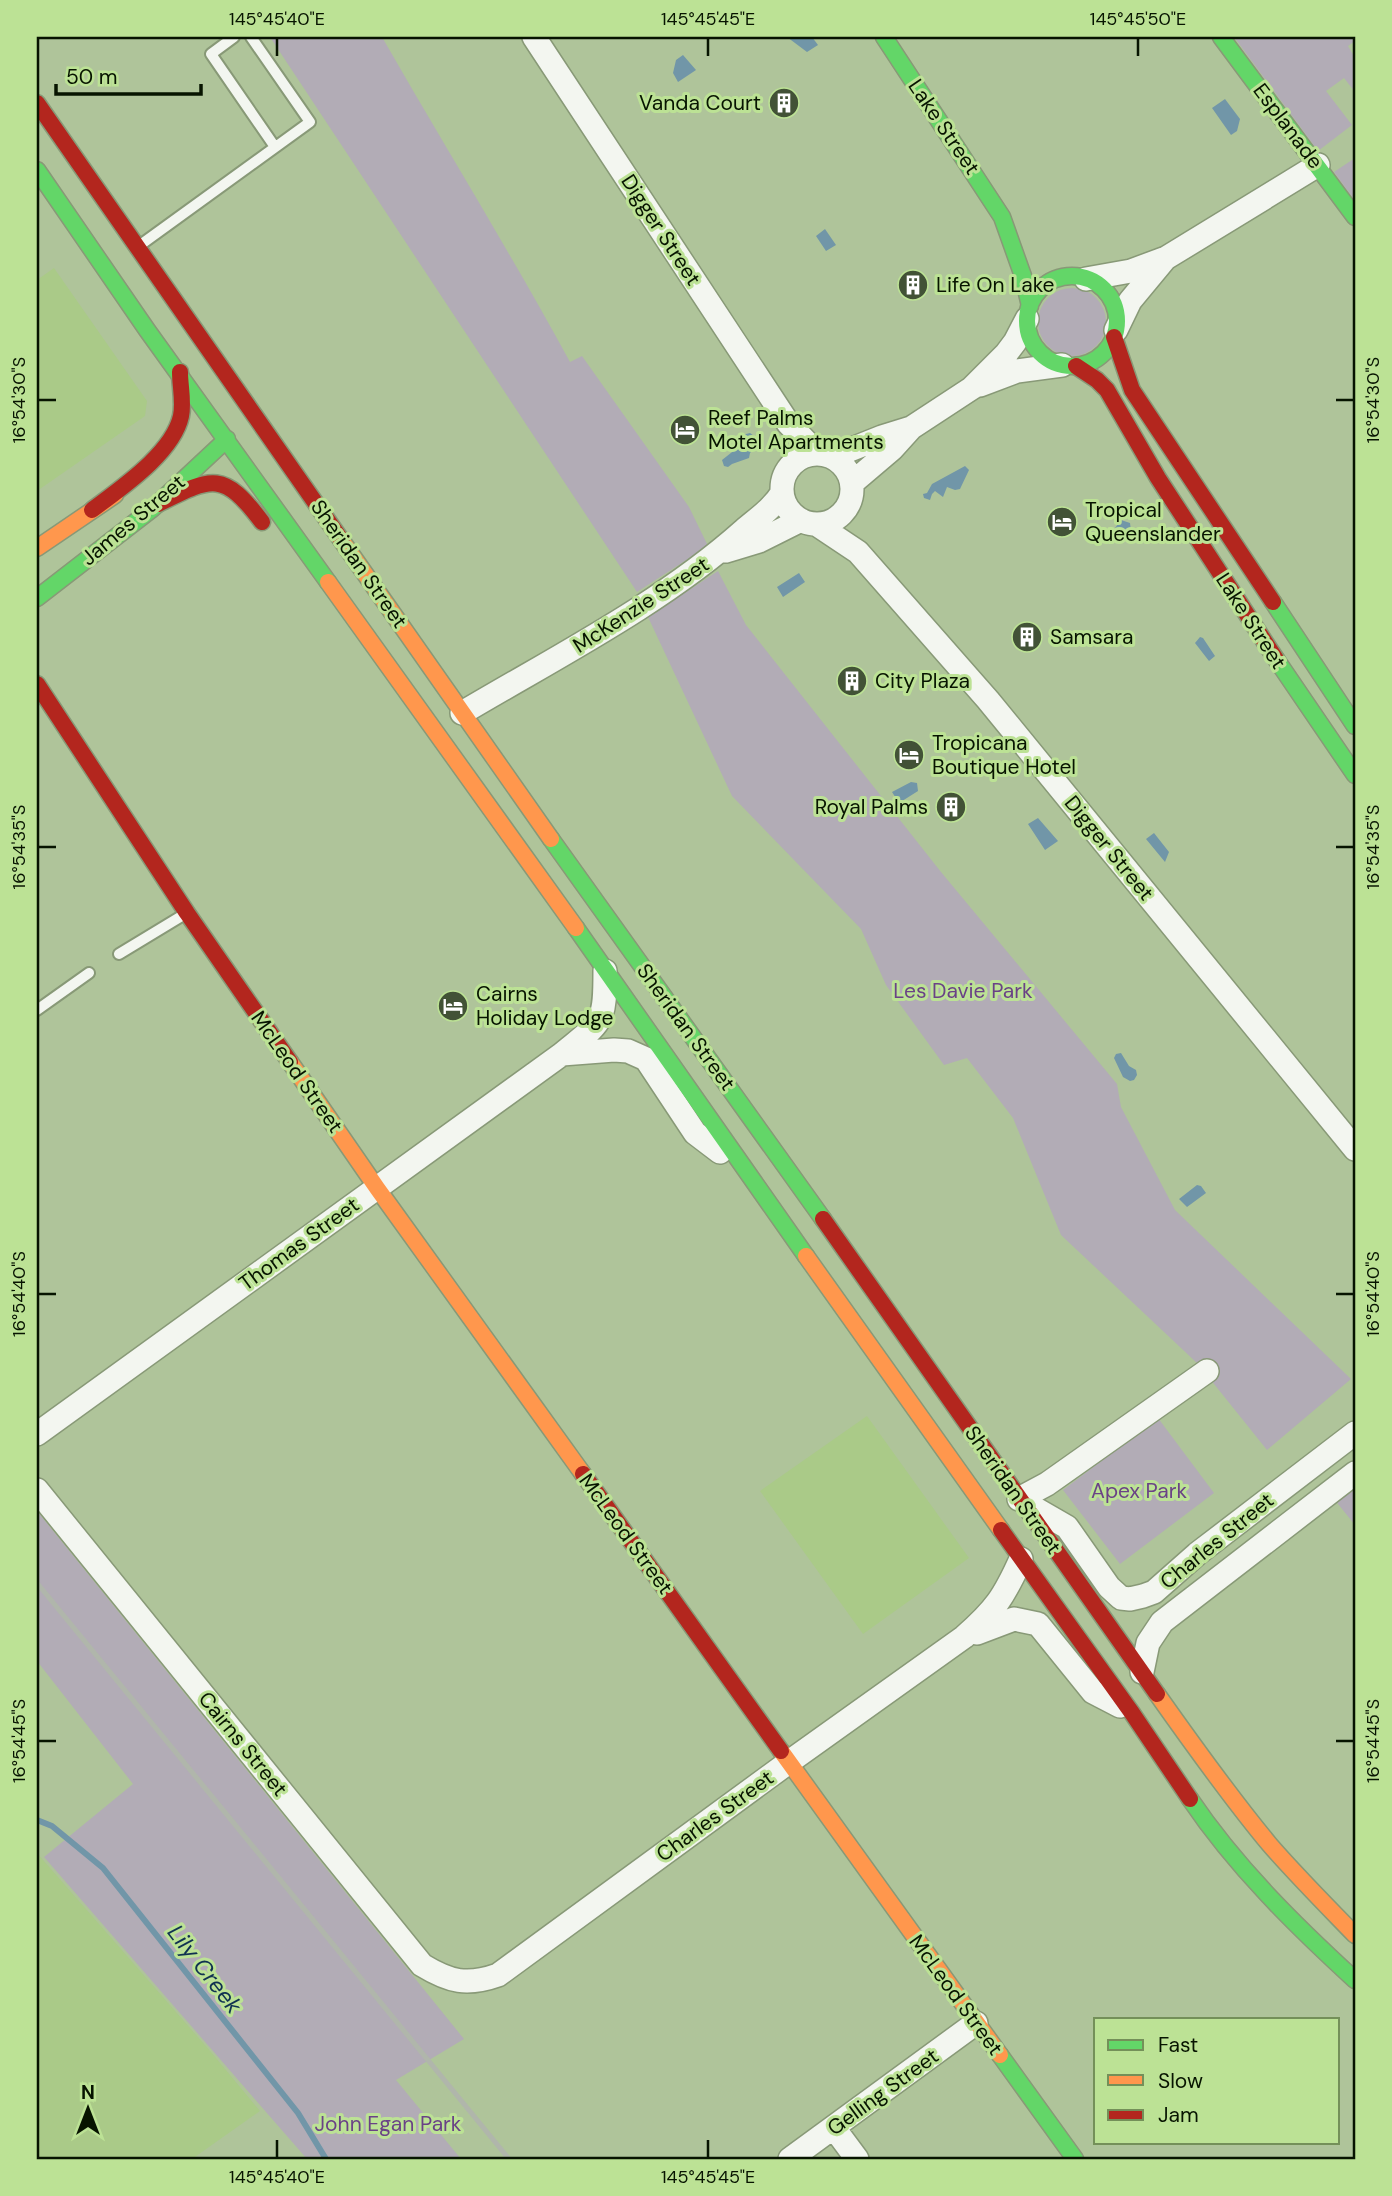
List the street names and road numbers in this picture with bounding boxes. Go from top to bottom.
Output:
street label: Lake Street [902,74,986,180]
street label: Esplanade [1247,78,1329,175]
street label: Digger Street [615,169,707,291]
street label: James Street [75,468,191,572]
street label: Sheridan Street [304,494,414,634]
street label: McKenzie Street [568,551,714,659]
street label: Lake Street [1209,568,1293,674]
street label: Digger Street [1058,790,1160,906]
street label: Sheridan Street [630,958,742,1096]
street label: McLeod Street [245,1005,349,1139]
street label: Thomas Street [233,1191,365,1297]
street label: Sheridan Street [958,1420,1068,1560]
street label: McLeod Street [573,1468,679,1600]
street label: Charles Street [1154,1487,1280,1595]
street label: Cairns Street [192,1686,294,1802]
street label: Charles Street [651,1764,779,1868]
street label: McLeod Street [903,1929,1009,2061]
street label: Gelling Street [822,2042,944,2142]

